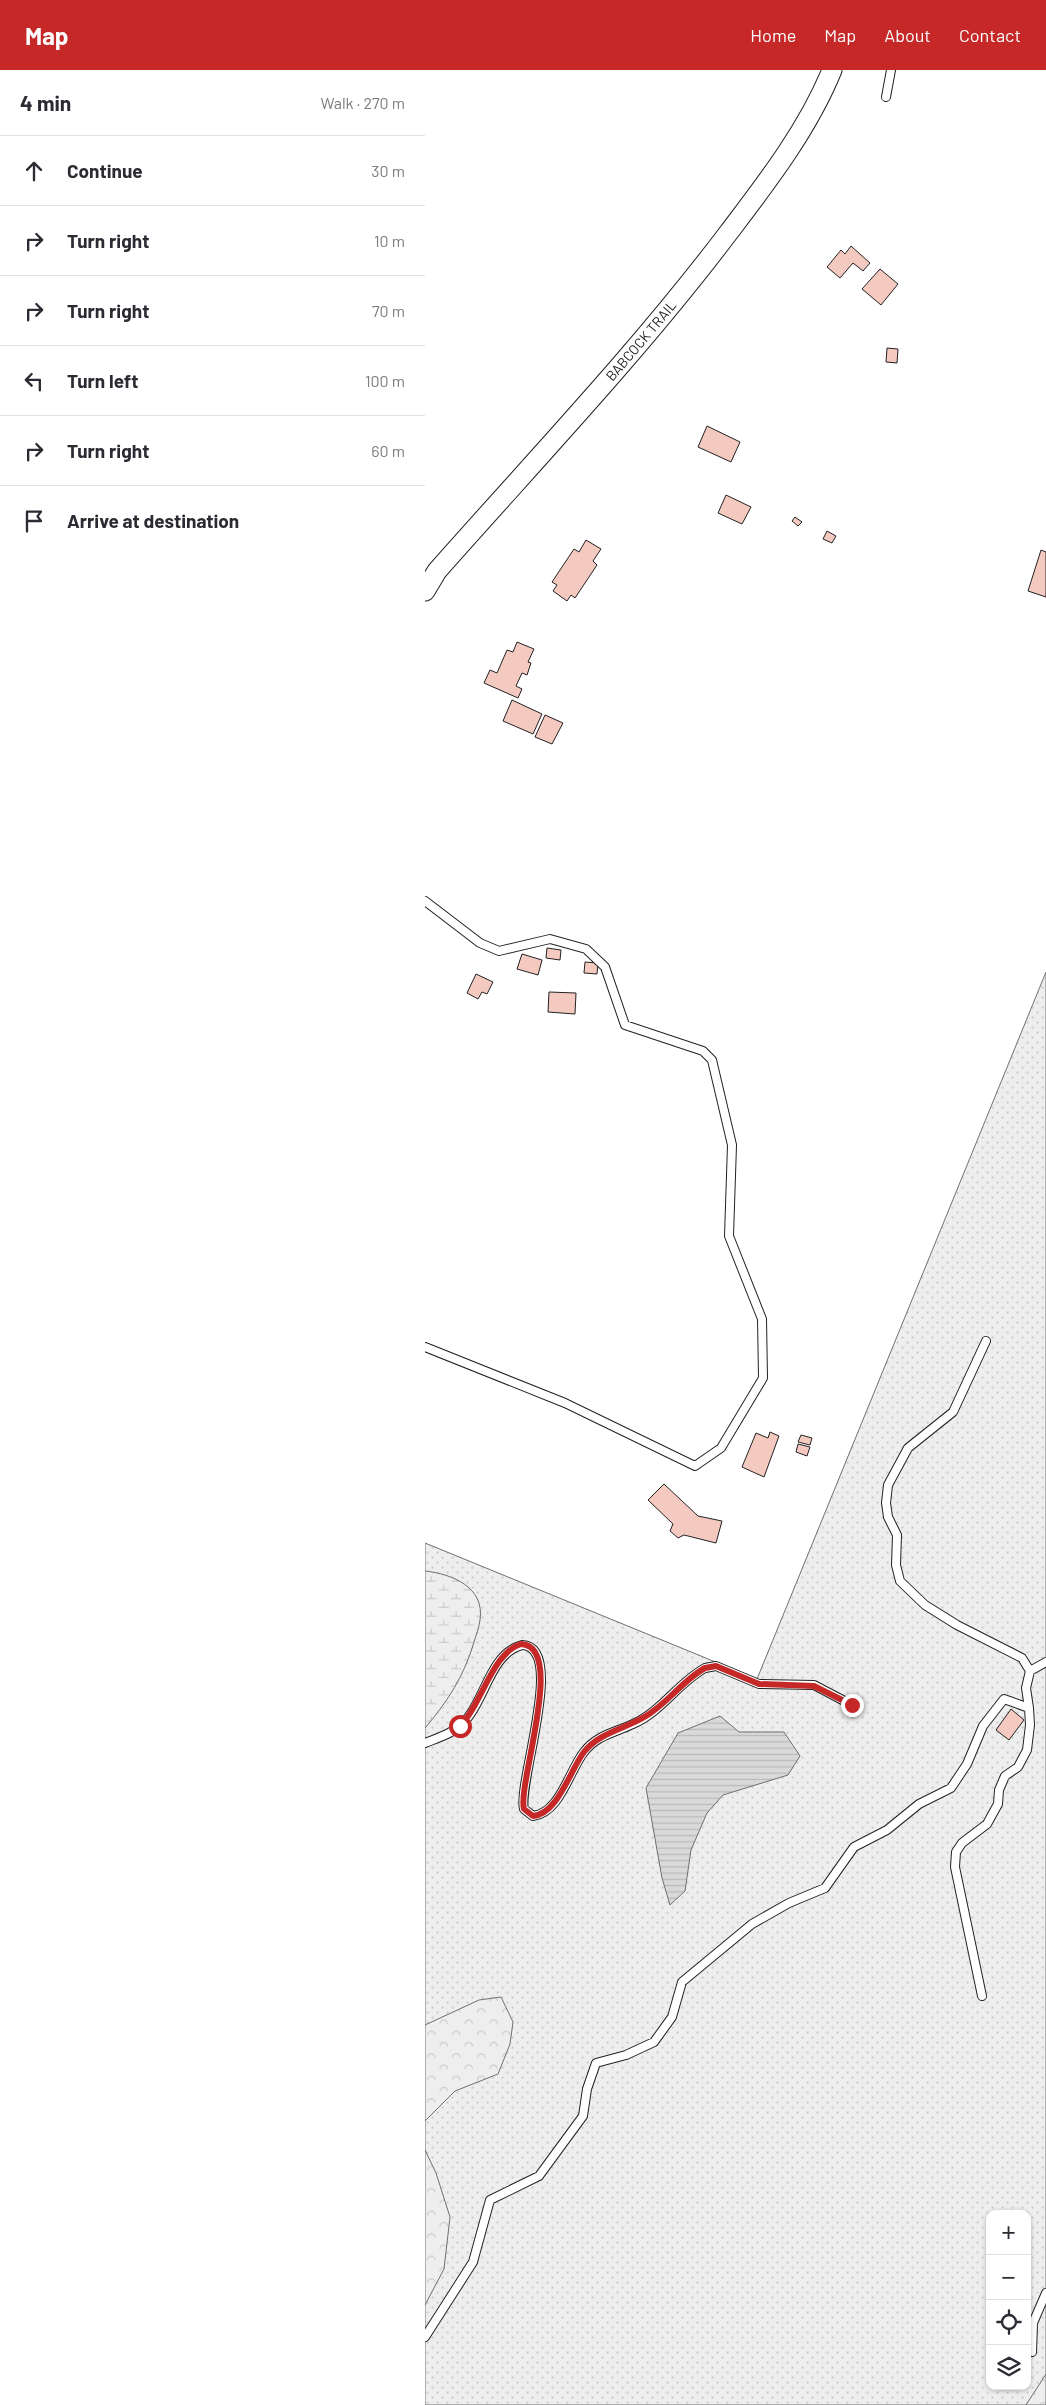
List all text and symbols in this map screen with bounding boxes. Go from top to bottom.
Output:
text: Map [25,21,68,50]
text: Home [750,24,796,46]
text: Map [824,24,856,46]
text: About [884,24,931,46]
text: Contact [959,24,1021,46]
text: 4 min [20,90,71,115]
text: Walk · 270 m [320,93,405,112]
icon: ahead [20,157,48,185]
text: Continue [67,159,143,182]
text: 30 m [371,161,405,180]
icon: right [20,227,48,255]
text: Turn right [67,229,149,252]
text: 10 m [374,231,405,250]
icon: right [20,297,48,325]
street label: BABCOCK TRAIL [602,297,680,384]
text: Turn right [67,299,149,322]
text: 70 m [372,301,405,320]
icon: left [20,367,48,395]
text: Turn left [67,369,138,392]
text: 100 m [365,371,405,390]
icon: right [20,437,48,465]
text: Turn right [67,439,149,462]
text: 60 m [371,441,405,460]
icon: arrive [20,507,48,535]
text: Arrive at destination [67,509,239,532]
route end [841,1694,864,1717]
route start [449,1715,472,1738]
map controls [986,2210,1031,2390]
button: + [986,2210,1031,2255]
button: − [986,2255,1031,2300]
button: locate [986,2300,1031,2345]
button: layers [986,2345,1031,2390]

